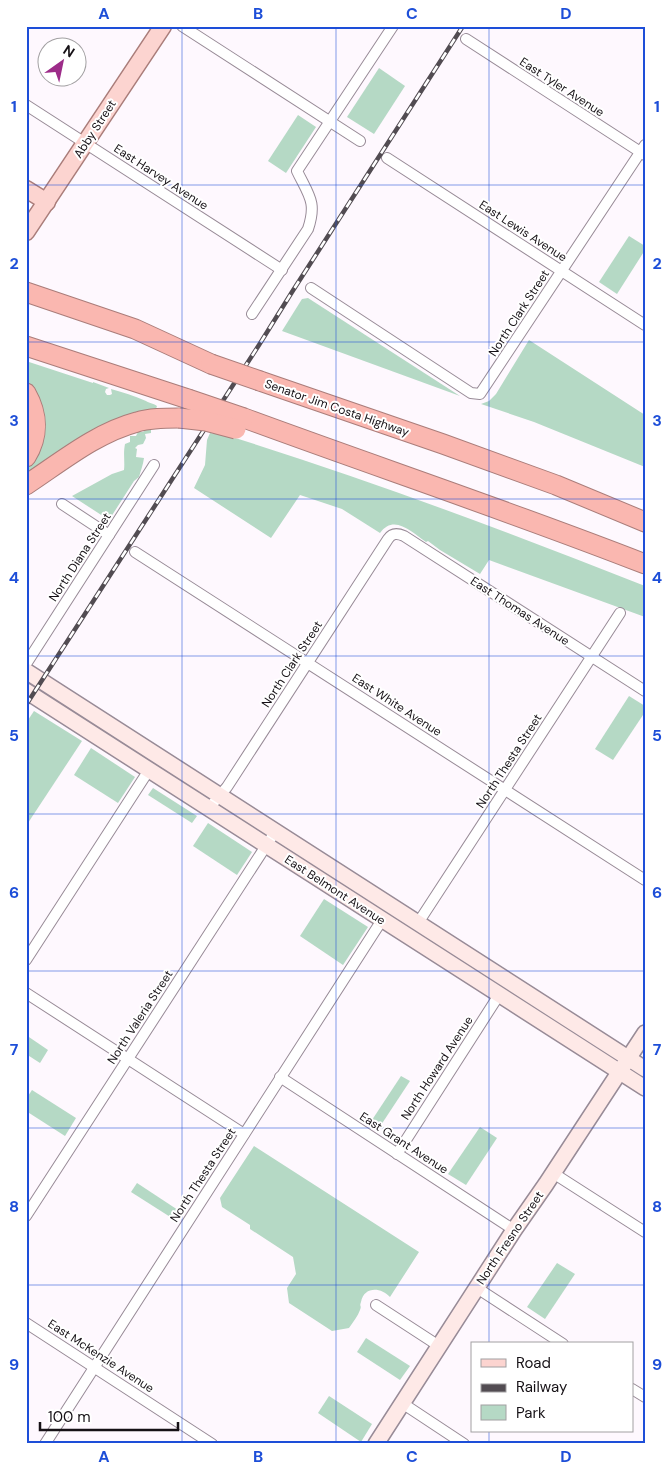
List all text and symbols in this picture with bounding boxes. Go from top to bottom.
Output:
text: A [98,3,110,24]
text: B [253,3,263,24]
text: C [406,3,418,24]
text: D [560,3,572,24]
north arrow [38,38,88,88]
text: N [60,41,78,61]
street label: East Tyler Avenue [517,54,607,120]
text: 1 [11,96,17,117]
text: 1 [654,96,660,117]
street label: Abby Street [70,97,120,161]
street label: East Harvey Avenue [111,141,211,214]
street label: East Lewis Avenue [476,197,570,265]
text: 2 [9,253,19,274]
text: 2 [652,253,662,274]
street label: North Clark Street [485,266,553,359]
street label: Senator Jim Costa Highway [263,376,412,440]
text: 3 [9,410,19,431]
text: 3 [652,410,662,431]
street label: North Diana Street [45,509,115,605]
text: 4 [9,567,19,588]
text: 4 [652,567,662,588]
street label: East Thomas Avenue [467,573,573,649]
street label: North Clark Street [258,617,326,710]
street label: East White Avenue [349,670,445,740]
street label: North Thesta Street [473,711,546,811]
text: 5 [9,725,19,746]
text: 5 [652,725,662,746]
street label: East Belmont Avenue [282,851,389,929]
text: 6 [9,882,19,903]
text: 6 [652,882,662,903]
street label: North Valeria Street [104,967,177,1067]
street label: North Howard Avenue [397,1013,477,1123]
text: 7 [10,1039,19,1060]
text: 7 [653,1039,662,1060]
street label: East Grant Avenue [357,1108,452,1178]
street label: North Thesta Street [167,1125,240,1225]
street label: North Fresno Street [473,1188,547,1288]
text: 8 [9,1196,19,1217]
text: 8 [652,1196,662,1217]
street label: East McKenzie Avenue [45,1316,157,1396]
legend [471,1342,634,1432]
text: Road [516,1353,551,1373]
text: 9 [9,1354,19,1375]
text: 9 [652,1354,662,1375]
text: Railway [516,1377,568,1397]
scale bar [40,1400,178,1432]
text: Park [516,1403,546,1423]
text: 100 m [48,1407,91,1427]
text: A [98,1446,110,1467]
text: B [253,1446,263,1467]
text: C [406,1446,418,1467]
text: D [560,1446,572,1467]

